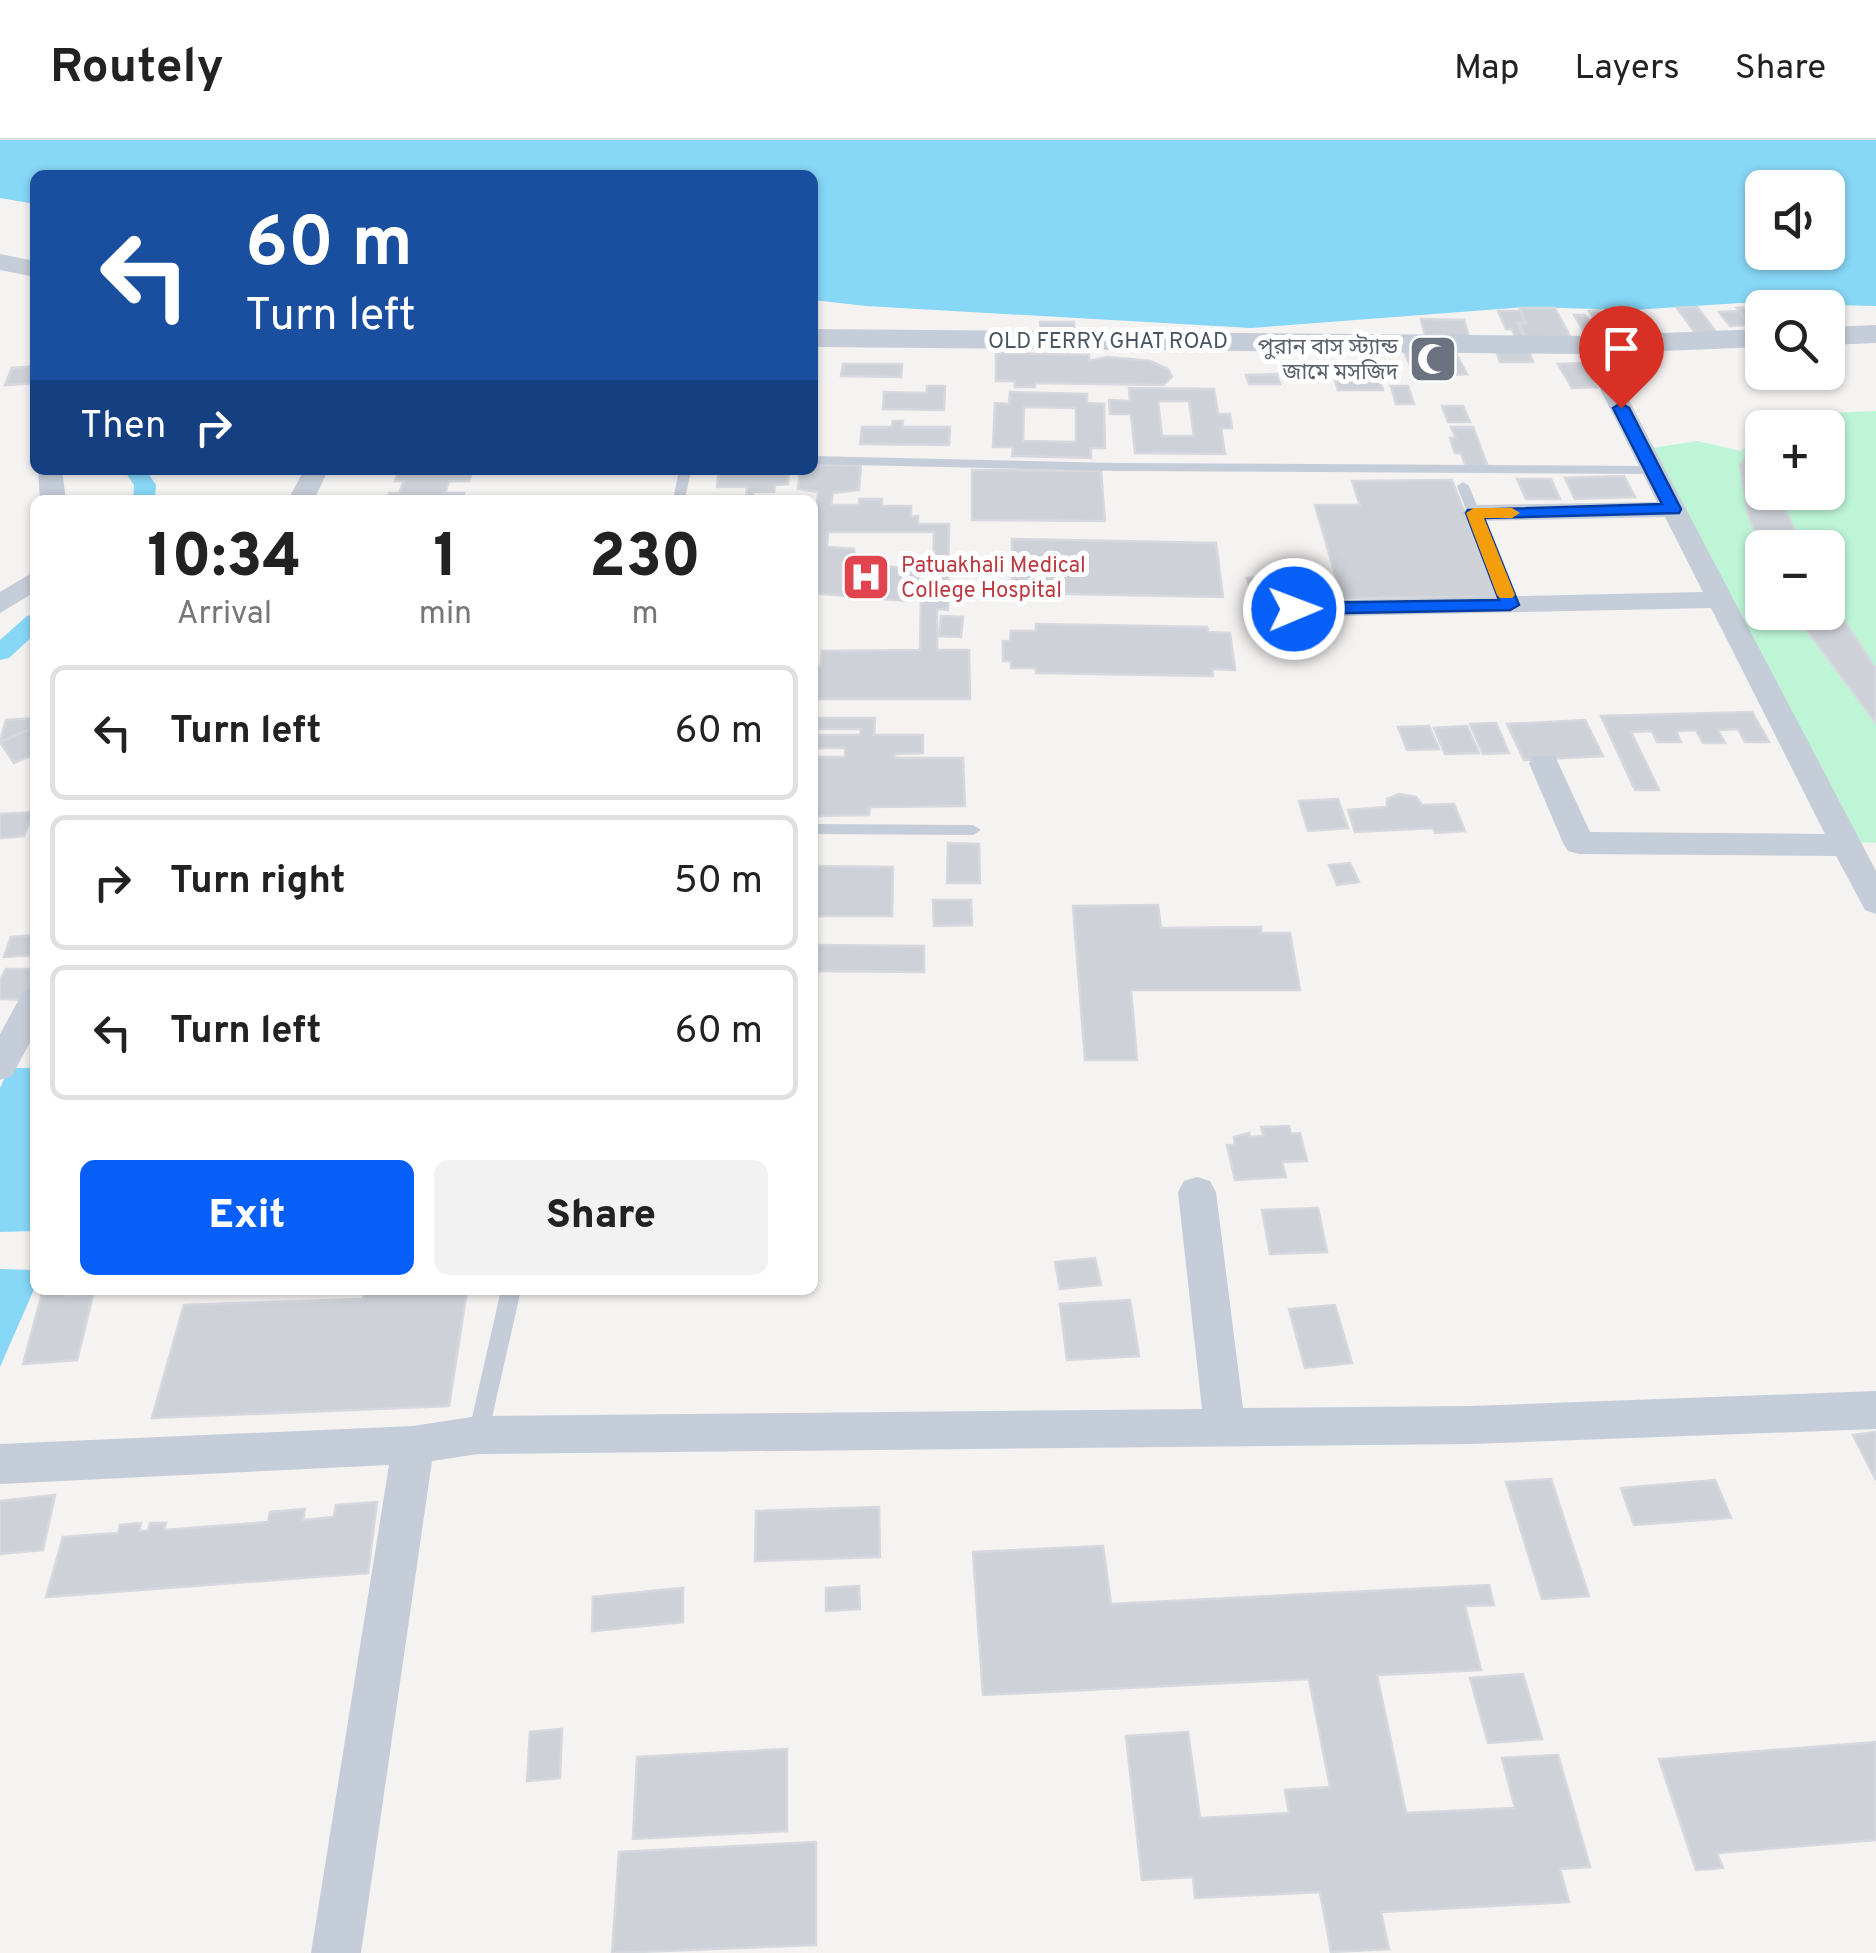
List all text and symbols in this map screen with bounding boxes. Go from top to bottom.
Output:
text: Routely [50,39,224,99]
text: Map [1454,47,1520,91]
text: Layers [1575,47,1680,91]
text: Share [1735,47,1826,91]
map controls [1745,170,1845,630]
button: sound [1745,170,1845,270]
text: 60 m [245,202,413,291]
icon: left [80,210,210,340]
text: Turn left [245,289,416,346]
button: search [1745,290,1845,390]
pin [1579,306,1664,409]
icon: arrive [1594,321,1649,376]
street label: OLD FERRY GHAT ROAD [988,329,1228,356]
mosque icon: পুরান বাস স্ট্যান্ড জামে মসজিদ [1407,333,1459,385]
place label: পুরান বাস স্ট্যান্ড জামে মসজিদ [1258,334,1399,387]
icon: right [186,400,241,455]
text: Then [80,403,166,452]
button: + [1745,410,1845,510]
text: 10:34 [147,522,302,598]
text: 1 [433,522,458,598]
text: 230 [589,522,701,598]
button: − [1745,530,1845,630]
hospital icon: Patuakhali Medical College Hospital [840,551,892,603]
place label: Patuakhali Medical College Hospital [901,553,1086,605]
position arrow [1242,557,1346,661]
text: Arrival [177,595,272,635]
text: min [419,595,472,635]
text: m [631,595,659,635]
icon: left [85,705,140,760]
text: Turn left [170,708,322,757]
text: 60 m [675,708,763,757]
icon: right [85,855,140,910]
text: Turn right [170,858,345,907]
text: 50 m [674,858,763,907]
icon: left [85,1005,140,1060]
text: Turn left [170,1008,322,1057]
text: 60 m [675,1008,763,1057]
button: Exit [80,1160,414,1275]
button: Share [434,1160,768,1275]

